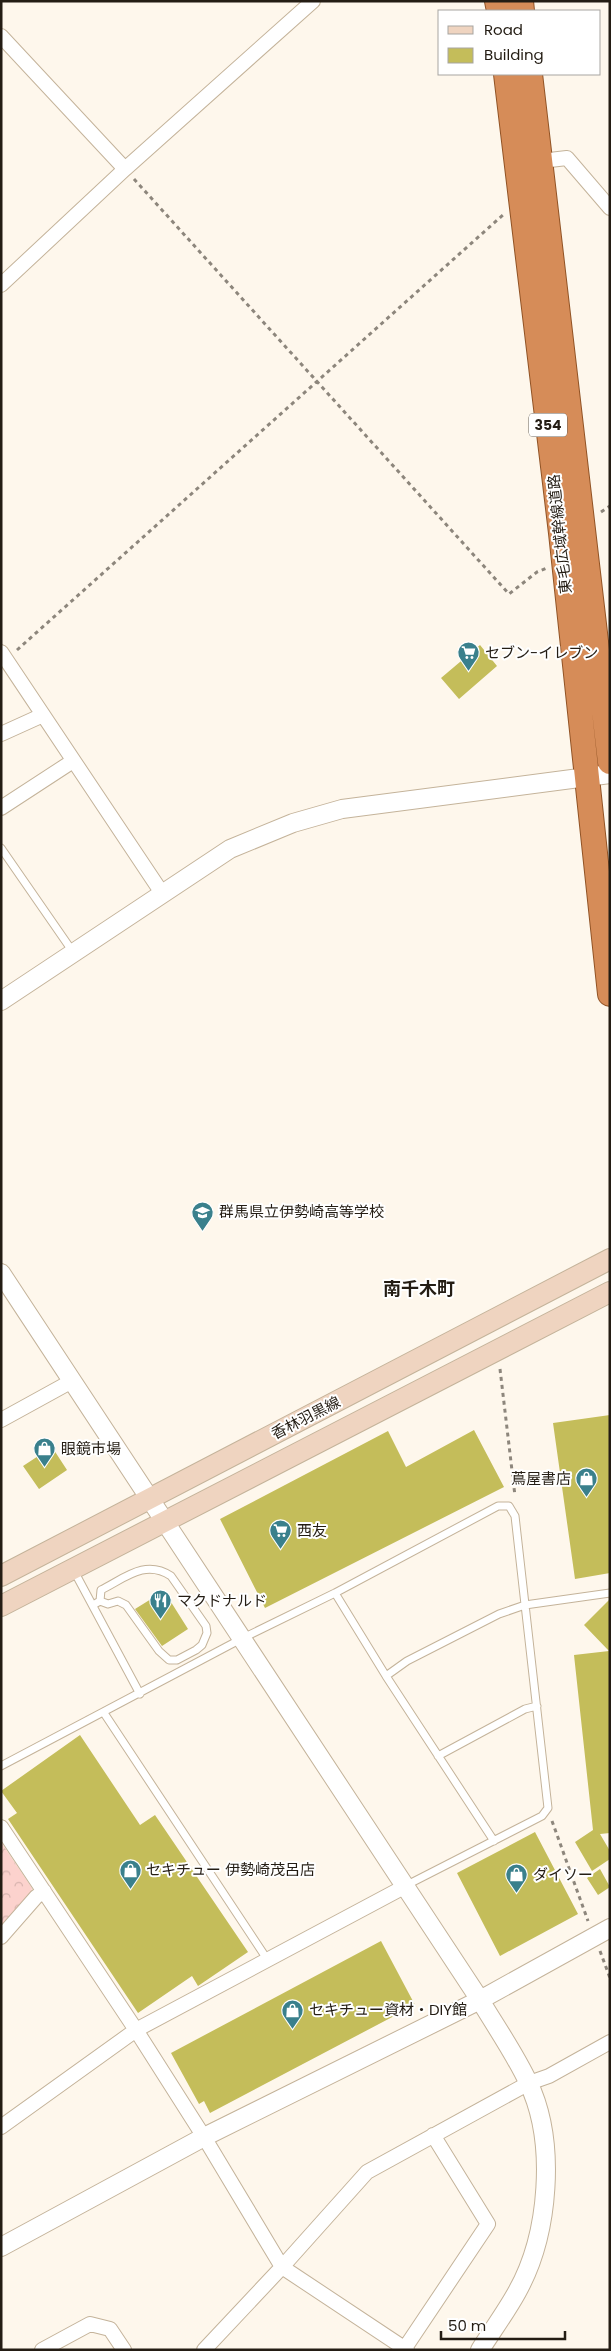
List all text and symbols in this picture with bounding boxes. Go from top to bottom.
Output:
legend [438,10,601,75]
text: Road [484,19,523,40]
text: Building [484,44,544,65]
road number: 354 [529,414,567,436]
street label: 東毛広域幹線道路 [543,473,576,595]
supermarket icon: セブン-イレブン [457,641,481,672]
place label: セブン-イレブン [485,642,598,663]
school or university icon: 群馬県立伊勢崎高等学校 [191,1200,215,1231]
place label: 群馬県立伊勢崎高等学校 [219,1201,384,1222]
district label: 南千木町 [383,1276,455,1301]
street label: 香林羽黒線 [268,1391,344,1444]
shop icon: 眼鏡市場 [33,1437,57,1468]
place label: 眼鏡市場 [61,1438,121,1459]
shop icon: 蔦屋書店 [575,1467,599,1498]
place label: 蔦屋書店 [511,1468,571,1489]
supermarket icon: 西友 [269,1519,293,1550]
place label: 西友 [297,1520,327,1541]
restaurant icon: マクドナルド [149,1589,173,1620]
place label: マクドナルド [177,1590,267,1611]
shop icon: セキチュー 伊勢崎茂呂店 [118,1858,142,1889]
place label: セキチュー 伊勢崎茂呂店 [146,1859,315,1880]
shop icon: ダイソー [505,1863,529,1894]
place label: ダイソー [533,1864,593,1885]
shop icon: セキチュー資材・DIY館 [281,1998,305,2029]
place label: セキチュー資材・DIY館 [309,1999,467,2020]
scale bar [441,2308,565,2340]
text: 50 m [448,2315,486,2336]

